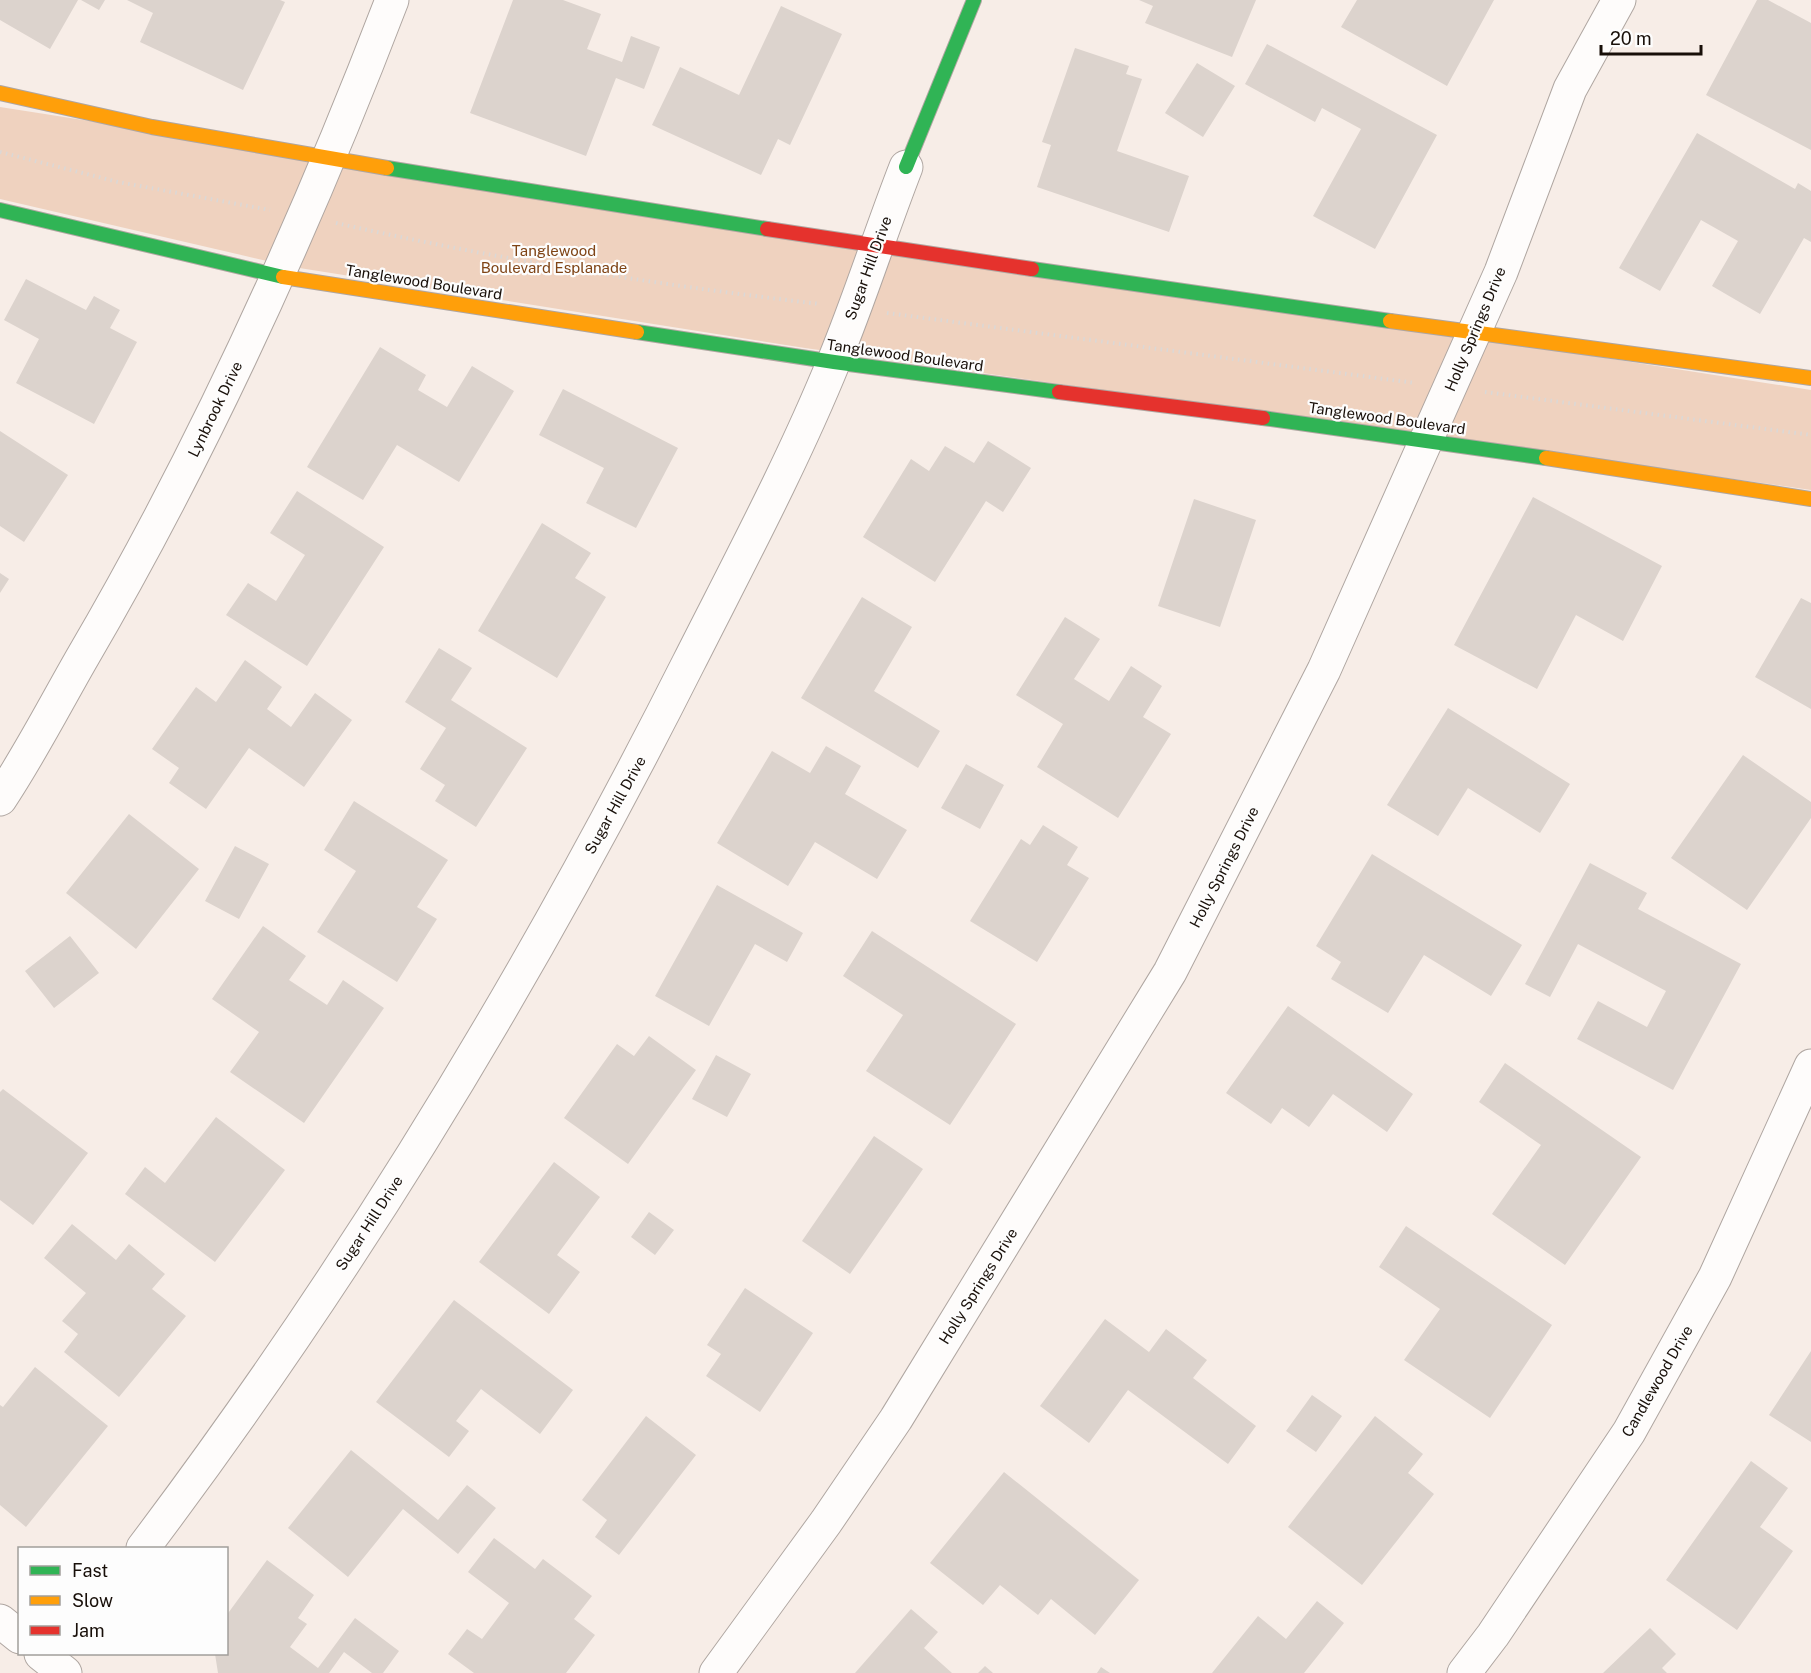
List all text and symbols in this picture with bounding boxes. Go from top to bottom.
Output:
scale bar [1601,18,1702,56]
text: 20 m [1610,28,1652,49]
street label: Sugar Hill Drive [841,214,895,322]
park label: Tanglewood Boulevard Esplanade [481,242,627,276]
street label: Tanglewood Boulevard [345,261,503,303]
street label: Holly Springs Drive [1441,264,1509,394]
street label: Tanglewood Boulevard [825,336,985,374]
street label: Lynbrook Drive [184,358,246,460]
street label: Tanglewood Boulevard [1307,399,1467,437]
street label: Sugar Hill Drive [581,753,649,857]
street label: Holly Springs Drive [1186,804,1262,930]
street label: Sugar Hill Drive [332,1173,406,1273]
street label: Holly Springs Drive [935,1225,1021,1347]
street label: Candlewood Drive [1618,1322,1696,1440]
legend [18,1547,228,1655]
text: Fast [72,1560,108,1581]
text: Slow [72,1590,113,1611]
text: Jam [72,1620,105,1641]

